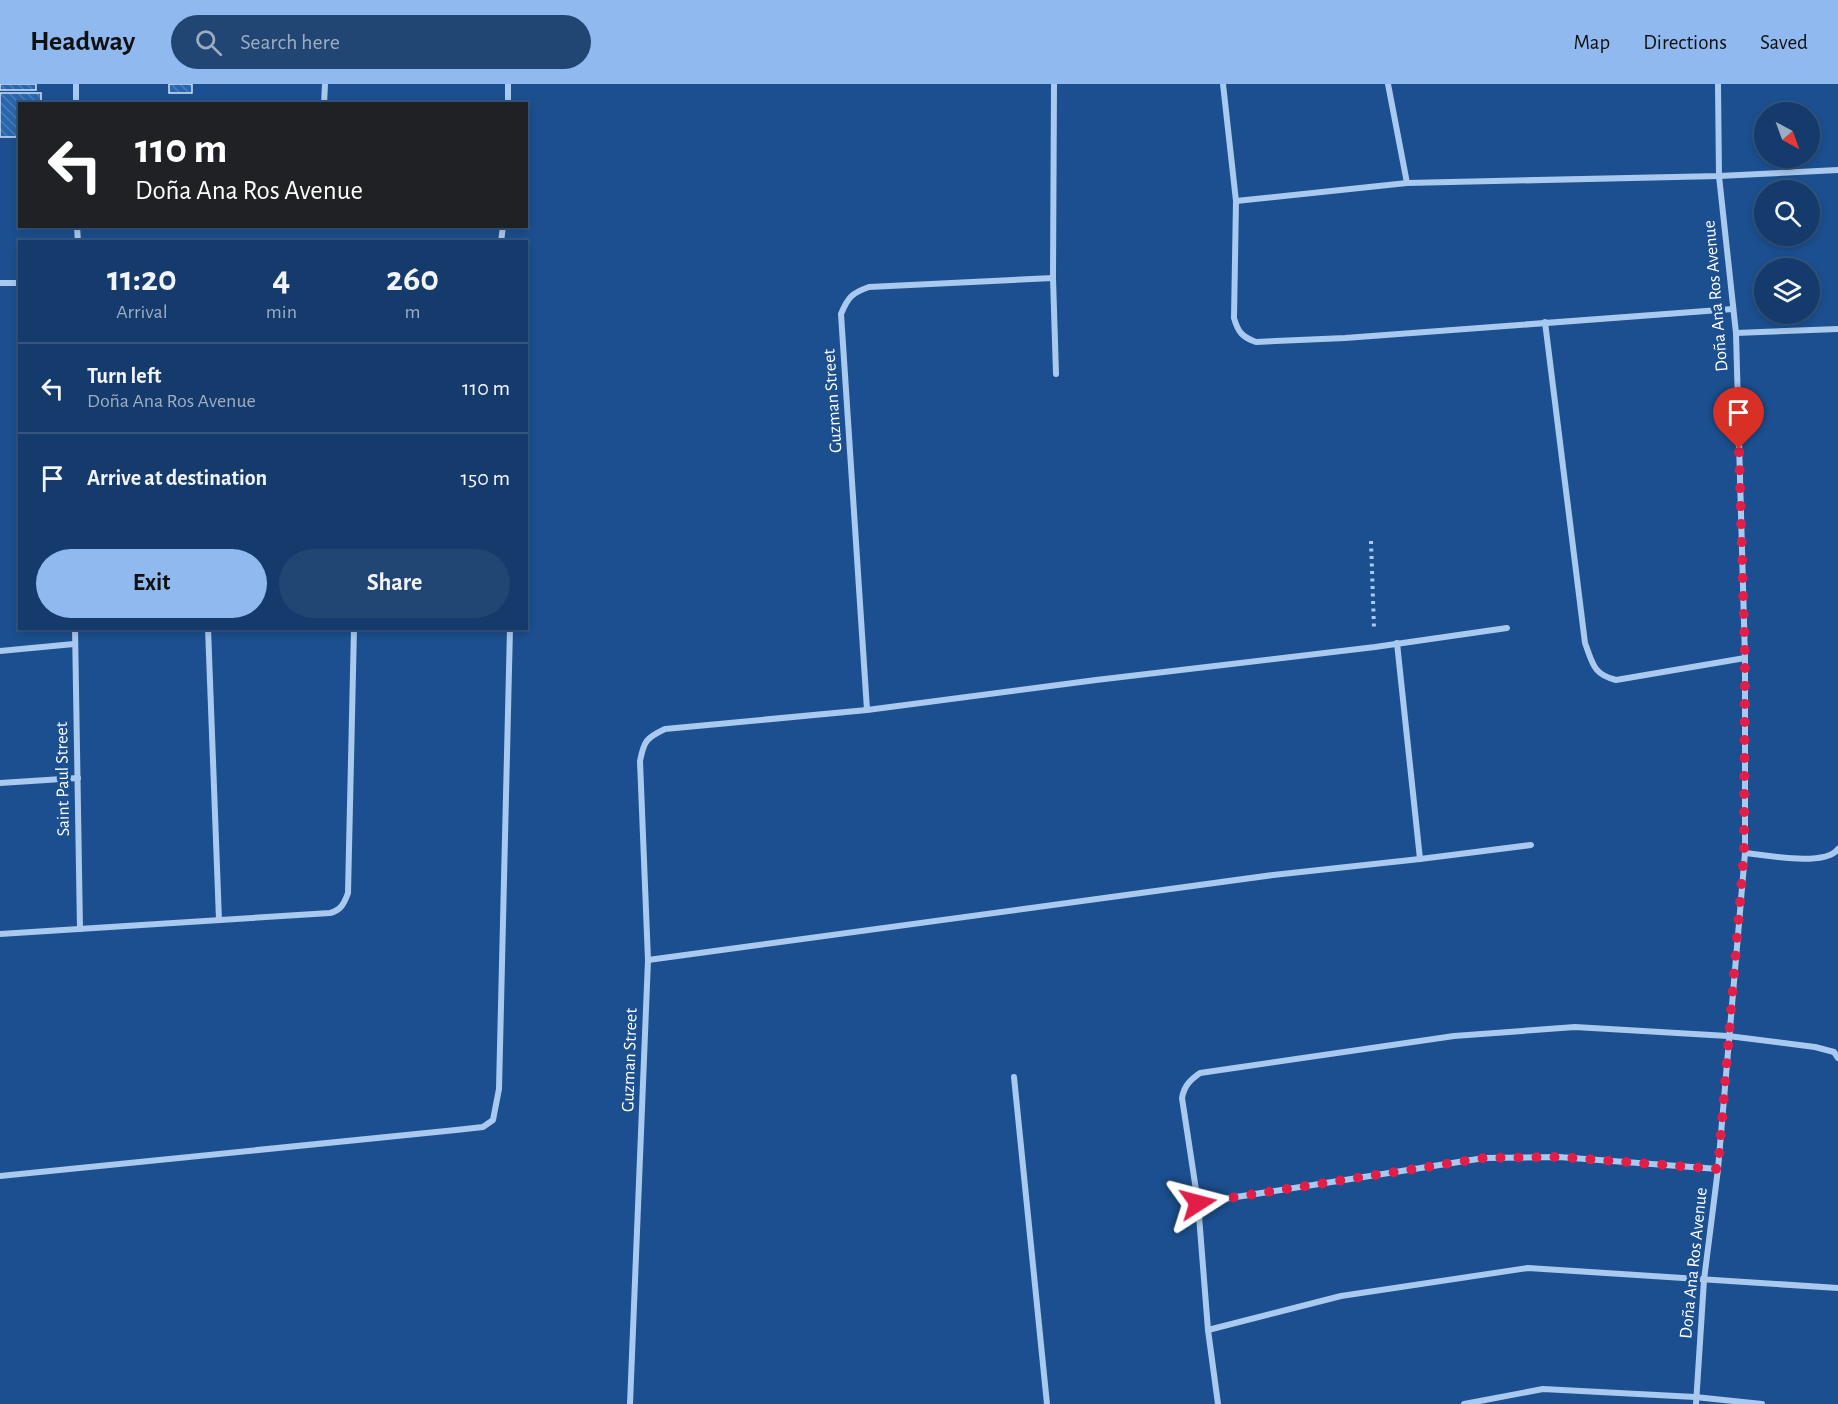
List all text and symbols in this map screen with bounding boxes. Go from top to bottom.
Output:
search box [171,15,591,69]
icon: search [192,26,225,59]
text: Headway [30,28,135,56]
text: Search here [240,31,340,53]
text: Map [1574,32,1610,53]
text: Directions [1643,32,1727,53]
text: Saved [1760,32,1808,53]
north arrow [1754,102,1820,168]
map controls [1754,102,1820,324]
icon: left [36,126,114,204]
text: 110 m [135,128,227,170]
text: Doña Ana Ros Avenue [135,177,363,204]
button: search [1754,180,1820,246]
street label: Doña Ana Ros Avenue [1700,219,1732,372]
button: layers [1754,258,1820,324]
text: 11:20 [107,261,177,297]
text: 4 [272,261,290,297]
text: 260 [386,261,439,297]
text: Arrival [116,302,168,322]
text: min [266,302,297,322]
text: m [404,302,420,322]
street label: Guzman Street [820,348,846,454]
text: Turn left [87,365,161,387]
icon: left [36,372,69,405]
text: 110 m [462,377,510,399]
pin [1713,387,1764,449]
text: Doña Ana Ros Avenue [87,391,256,411]
icon: arrive [1722,396,1755,429]
icon: arrive [36,462,69,495]
text: Arrive at destination [87,467,267,489]
text: 150 m [460,467,510,489]
button: Exit [36,549,267,618]
button: Share [279,549,510,618]
street label: Saint Paul Street [53,721,73,837]
street label: Guzman Street [619,1007,641,1112]
position arrow [1166,1171,1230,1235]
street label: Doña Ana Ros Avenue [1677,1187,1711,1340]

